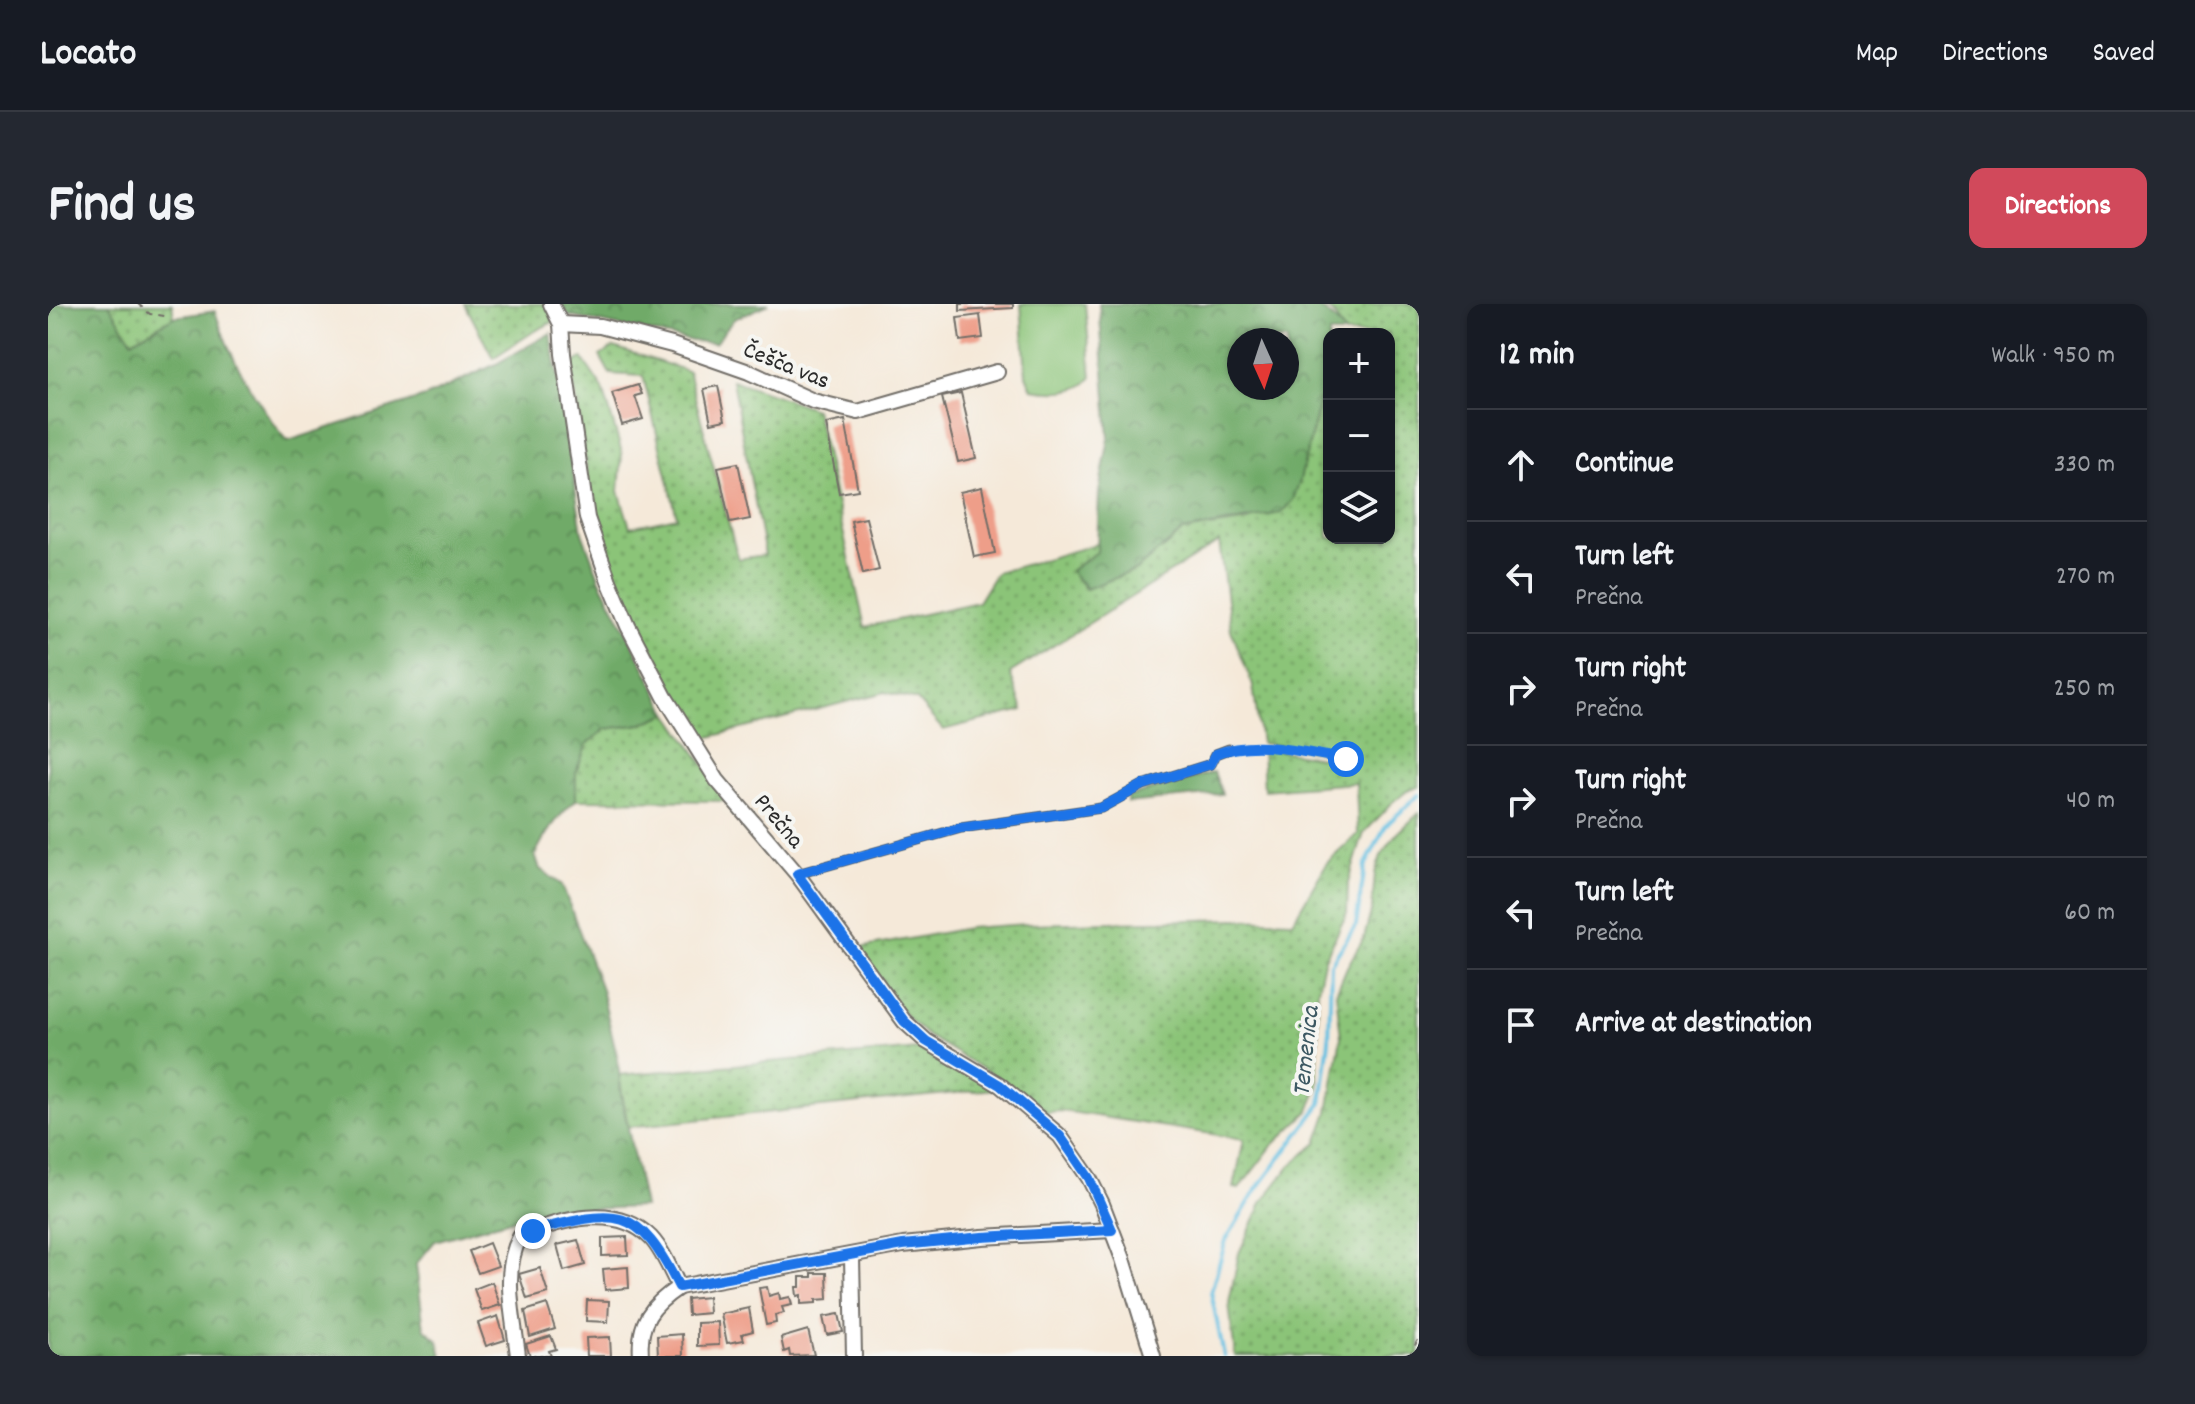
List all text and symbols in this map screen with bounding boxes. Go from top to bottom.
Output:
text: Locato [40,28,136,83]
text: Map [1856,35,1898,75]
text: Directions [1942,35,2048,75]
text: Saved [2092,35,2155,75]
text: Find us [48,168,196,248]
button: Directions [1969,168,2147,248]
north arrow [1227,328,1299,400]
map controls [1323,328,1395,544]
button: + [1323,328,1395,400]
text: 12 min [1499,332,1574,381]
street label: Češča vas [738,334,834,400]
text: Walk · 950 m [1991,338,2115,375]
button: − [1323,400,1395,472]
icon: ahead [1499,443,1543,487]
text: Continue [1575,444,1674,487]
text: 330 m [2054,447,2115,484]
button: layers [1323,472,1395,544]
text: Turn left [1575,537,1674,580]
icon: left [1499,555,1543,599]
text: 270 m [2056,559,2115,596]
text: Prečna [1575,580,1643,617]
text: Turn right [1575,649,1686,692]
icon: right [1499,667,1543,711]
text: 250 m [2054,671,2115,708]
text: Prečna [1575,692,1643,729]
route start [1328,741,1364,777]
text: Turn right [1575,761,1686,804]
icon: right [1499,779,1543,823]
text: 40 m [2066,783,2115,820]
street label: Prečna [745,787,811,857]
text: Prečna [1575,804,1643,841]
text: Turn left [1575,873,1674,916]
icon: left [1499,891,1543,935]
text: 60 m [2064,895,2115,932]
text: Prečna [1575,916,1643,953]
water label: Temenica [1284,1003,1331,1098]
icon: arrive [1499,1003,1543,1047]
text: Arrive at destination [1575,1004,1812,1047]
route end [515,1213,551,1249]

